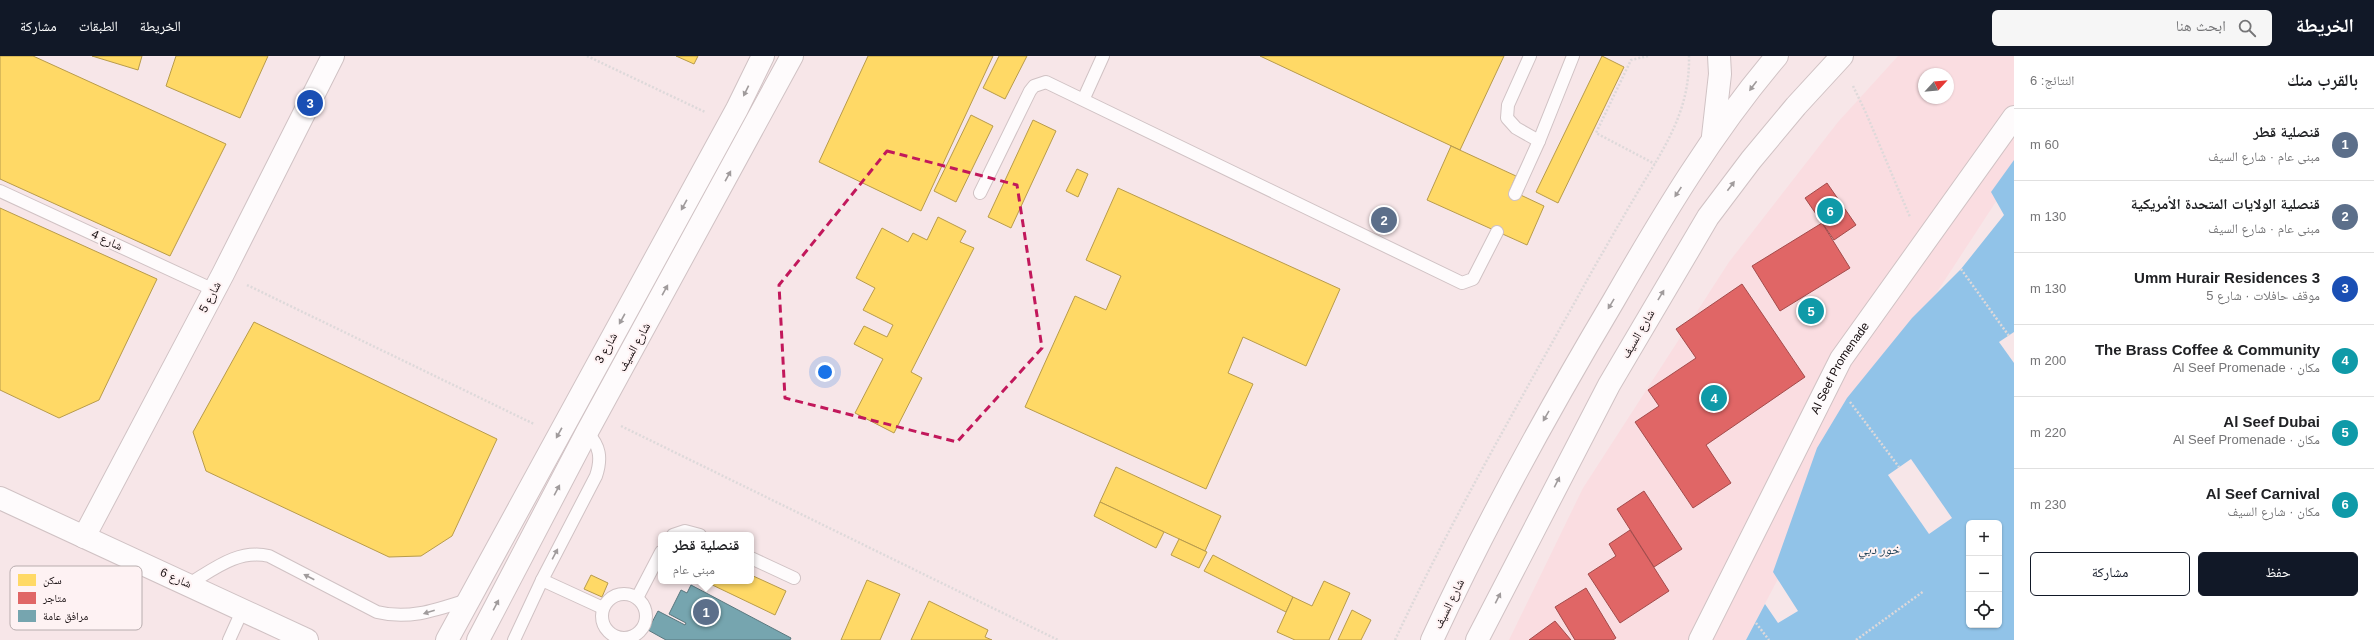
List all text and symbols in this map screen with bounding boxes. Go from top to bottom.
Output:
search box [1992,10,2272,46]
text: الخريطة [2296,15,2354,36]
text: ابحث هنا [2176,17,2226,34]
icon: search [2236,17,2258,39]
text: مشاركة [20,18,57,34]
text: الطبقات [79,18,118,34]
text: الخريطة [140,18,181,34]
north arrow [1918,68,1954,104]
text: بالقرب منك [2287,71,2358,90]
text: النتائج: 6 [2030,73,2074,88]
one-way arrow [1748,81,1757,92]
one-way arrow [743,85,749,97]
pin: 3 [297,88,323,118]
text: قنصلية قطر [2253,123,2320,140]
text: 60 m [2030,137,2059,152]
text: 1 [2341,137,2349,152]
text: مبنى عام · شارع السيف [2208,149,2320,164]
one-way arrow [725,170,731,182]
one-way arrow [1727,180,1736,191]
one-way arrow [1674,186,1681,198]
text: قنصلية الولايات المتحدة الأمريكية [2131,195,2320,212]
pin: 6 [1817,196,1843,226]
one-way arrow [681,199,687,211]
pin: 2 [1371,205,1397,235]
text: 130 m [2030,209,2066,224]
text: 2 [2341,209,2349,224]
text: مبنى عام · شارع السيف [2208,221,2320,236]
street label: شارع 4 [89,227,125,254]
text: Umm Hurair Residences 3 [2134,269,2320,286]
street label: شارع 5 [196,279,225,315]
text: 130 m [2030,281,2066,296]
text: 3 [2341,281,2349,296]
one-way arrow [662,284,669,296]
text: موقف حافلات · شارع 5 [2206,288,2320,303]
one-way arrow [1657,289,1664,301]
pin: 5 [1798,296,1824,326]
one-way arrow [1607,299,1615,309]
street label: شارع السيف [1619,307,1658,361]
one-way arrow [618,313,625,325]
street label: Al Seef Promenade [1808,319,1872,416]
street label: شارع السيف [615,320,654,374]
street label: شارع 3 [592,330,621,366]
text: The Brass Coffee & Community [2095,341,2320,358]
text: 200 m [2030,353,2066,368]
text: 4 [2341,353,2349,368]
text: مكان · Al Seef Promenade [2173,360,2320,375]
your location [815,362,835,382]
pin: 4 [1701,383,1727,413]
one-way arrow [1542,410,1549,422]
text: Al Seef Dubai [2223,413,2320,430]
text: 220 m [2030,425,2066,440]
text: 5 [2341,425,2349,440]
one-way arrow [556,427,562,439]
text: مكان · Al Seef Promenade [2173,432,2320,447]
one-way arrow [1554,476,1560,488]
one-way arrow [554,485,560,496]
text: Al Seef Carnival [2206,485,2320,502]
text: 230 m [2030,497,2066,512]
text: 6 [2341,497,2349,512]
text: مكان · شارع السيف [2228,504,2320,519]
map controls [1966,520,2002,628]
button: + [1966,520,2002,556]
popup [658,532,754,584]
text: قنصلية قطر [673,536,739,553]
water label: خور دبي [1859,542,1900,560]
one-way arrow [552,549,559,560]
button: مشاركة [2030,552,2190,596]
button: حفظ [2198,552,2358,596]
button: − [1966,556,2002,592]
text: مبنى عام [673,562,715,577]
street label: شارع 6 [158,565,194,592]
legend [10,566,142,630]
one-way arrow [303,573,315,580]
text: سكن [43,574,62,587]
street label: شارع السيف [1431,577,1468,632]
text: متاجر [42,592,66,604]
one-way arrow [1495,592,1501,603]
button: locate [1966,592,2002,628]
pin: 1 [693,597,719,627]
one-way arrow [493,600,500,611]
one-way arrow [423,609,435,615]
text: مرافق عامة [43,610,88,623]

